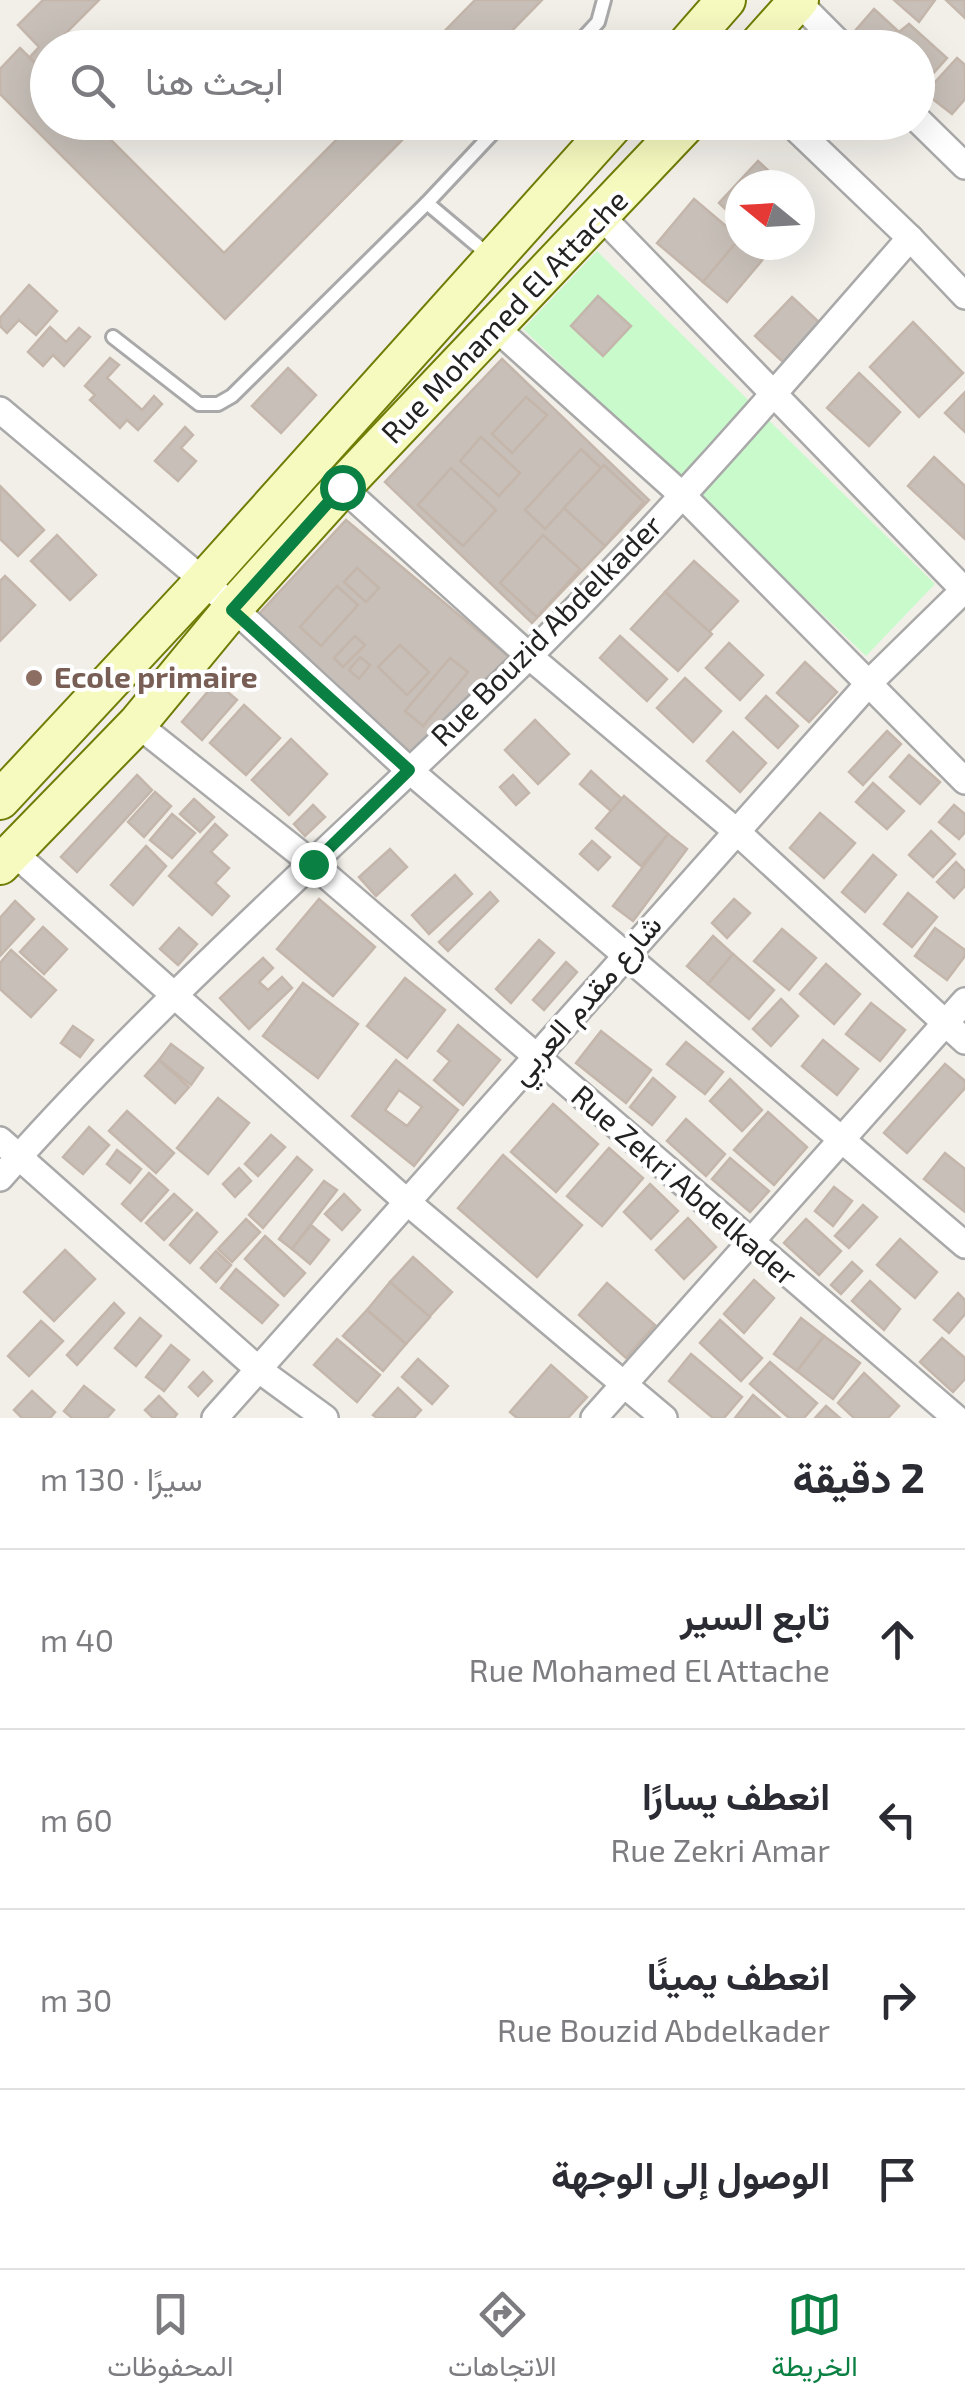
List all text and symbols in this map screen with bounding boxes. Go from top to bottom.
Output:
search box [30,30,935,140]
text: ابحث هنا [145,57,284,103]
icon: search [65,58,120,113]
north arrow [725,170,815,260]
street label: Rue Mohamed El Attache [373,181,634,450]
route start [320,465,366,511]
street label: Rue Bouzid Abdelkader [423,507,669,753]
place label: Ecole primaire [54,658,258,694]
marker: Ecole primaire [23,667,45,689]
route end [291,842,337,888]
street label: شارع مقدم العربي [501,906,674,1096]
street label: Rue Zekri Abdelkader [565,1077,806,1292]
text: 2 دقيقة [792,1451,925,1501]
text: سيرًا · 130 m [40,1459,202,1497]
text: تابع السير [680,1592,830,1638]
icon: ahead [870,1612,925,1667]
text: 40 m [40,1620,114,1658]
text: Rue Mohamed El Attache [469,1650,830,1688]
text: انعطف يسارًا [642,1772,830,1818]
icon: left [870,1792,925,1847]
text: 60 m [40,1800,113,1838]
text: Rue Zekri Amar [611,1830,830,1868]
text: انعطف يمينًا [647,1952,830,1998]
icon: right [870,1972,925,2027]
text: 30 m [40,1980,112,2018]
text: Rue Bouzid Abdelkader [497,2010,830,2048]
text: الوصول إلى الوجهة [551,2151,830,2197]
icon: arrive [870,2152,925,2207]
tab: المحفوظات [107,2287,233,2391]
tab: الاتجاهات [448,2287,557,2391]
tab: الخريطة [771,2287,858,2391]

